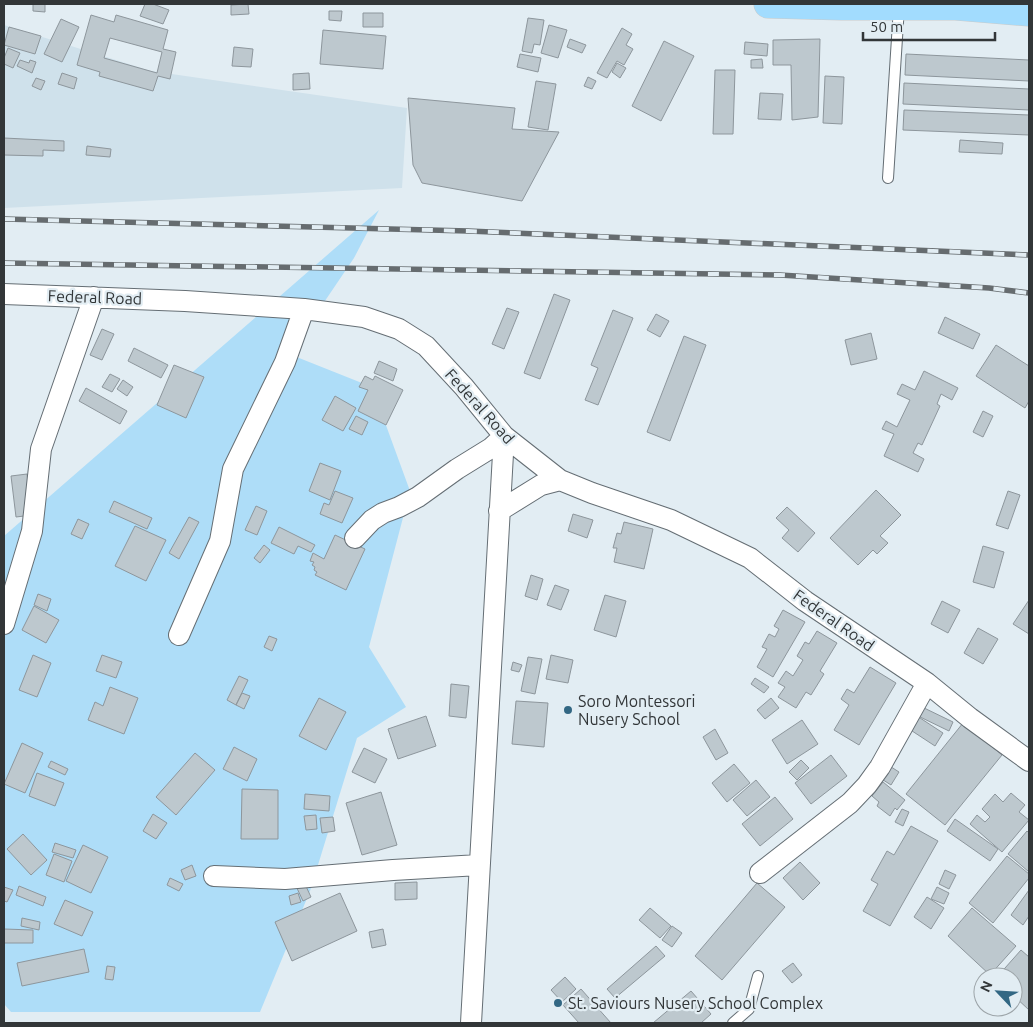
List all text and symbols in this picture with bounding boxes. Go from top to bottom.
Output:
scale bar [863,10,996,42]
text: 50 m [870,18,903,35]
street label: Federal Road [47,286,143,308]
street label: Federal Road [442,365,518,447]
street label: Federal Road [790,586,878,654]
place label: Soro Montessori Nusery School [578,692,696,728]
marker: Soro Montessori Nusery School [562,704,574,716]
north arrow [973,967,1023,1017]
text: N [977,978,996,995]
place label: St. Saviours Nusery School Complex [568,994,823,1012]
marker: St. Saviours Nusery School Complex [552,997,564,1009]

